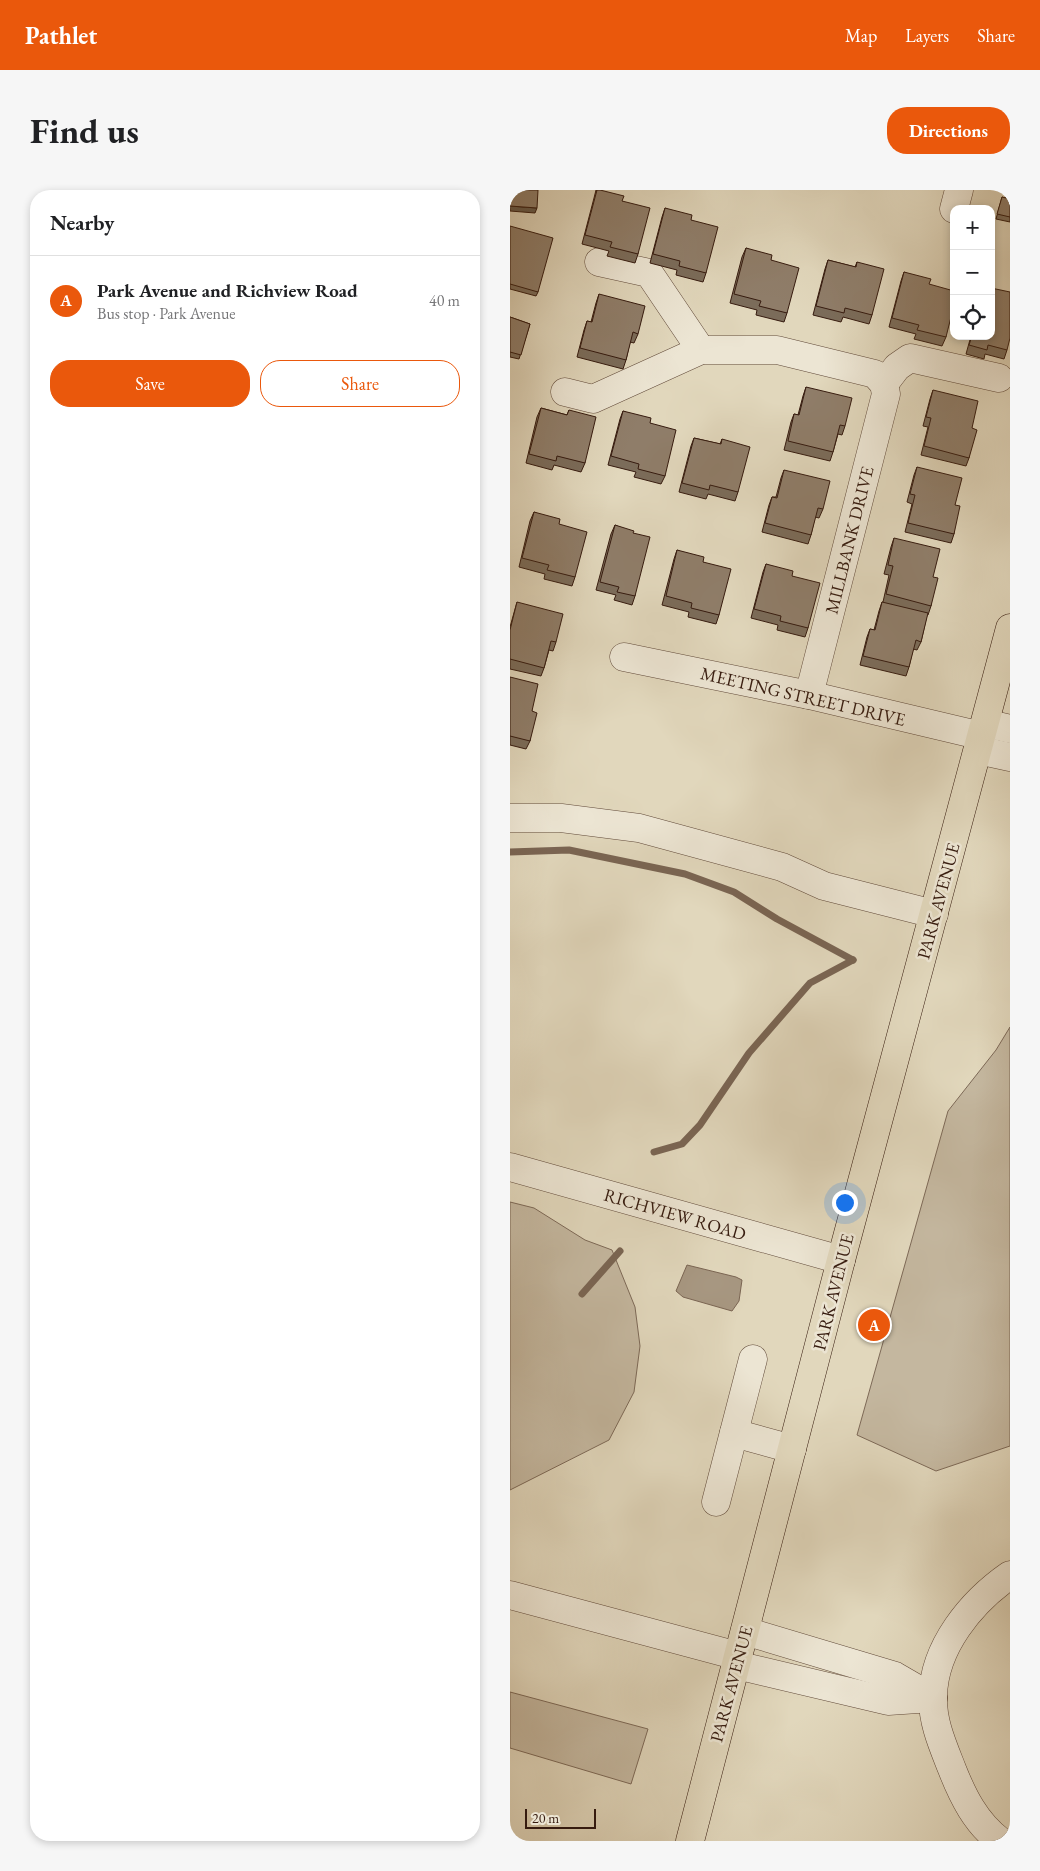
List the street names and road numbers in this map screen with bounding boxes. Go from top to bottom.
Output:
street label: MILLBANK DRIVE [820,464,878,616]
street label: MEETING STREET DRIVE [698,661,908,731]
street label: PARK AVENUE [911,840,965,962]
street label: RICHVIEW ROAD [601,1183,749,1245]
street label: PARK AVENUE [807,1231,859,1353]
street label: PARK AVENUE [704,1623,758,1745]

